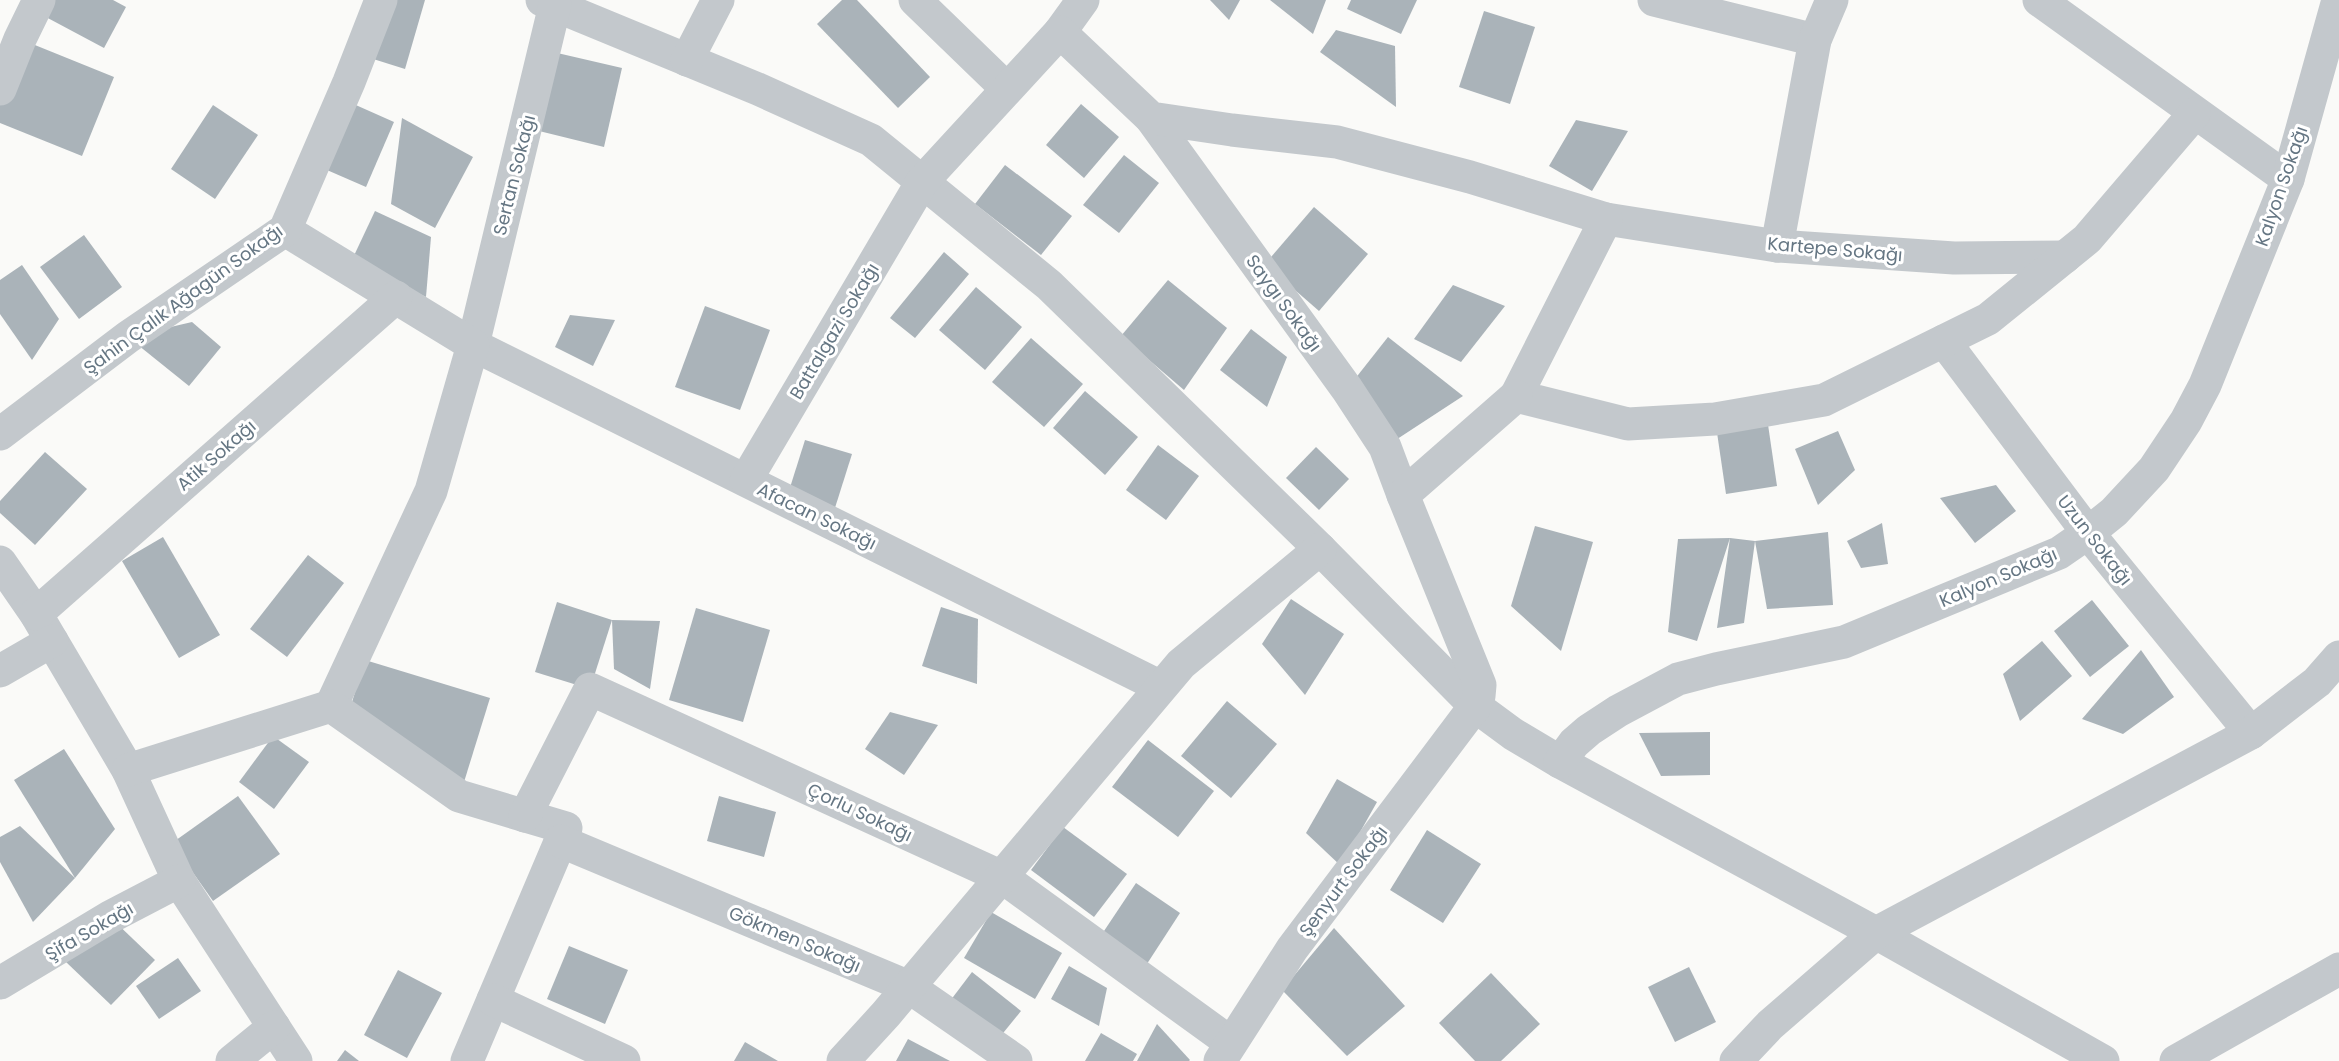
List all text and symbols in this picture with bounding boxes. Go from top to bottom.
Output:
street label: Sertan Sokağı [487,112,541,238]
street label: Kalyon Sokağı [2249,123,2313,249]
street label: Şahin Çalık Ağagün Sokağı [78,218,288,380]
street label: Kartepe Sokağı [1766,231,1904,267]
street label: Saygı Sokağı [1240,249,1328,357]
street label: Battalgazi Sokağı [783,258,885,404]
street label: Atik Sokağı [171,414,261,496]
street label: Afacan Sokağı [753,476,881,556]
street label: Uzun Sokağı [2052,490,2138,590]
street label: Kalyon Sokağı [1935,541,2061,613]
street label: Çorlu Sokağı [804,777,916,847]
street label: Şenyurt Sokağı [1293,820,1393,942]
street label: Şifa Sokağı [40,896,138,966]
street label: Gökmen Sokağı [725,900,865,978]

